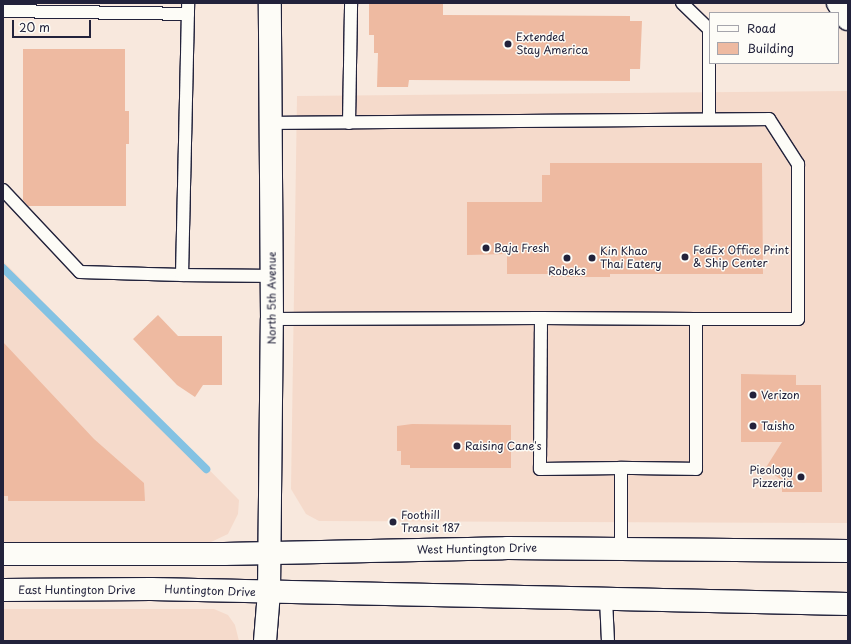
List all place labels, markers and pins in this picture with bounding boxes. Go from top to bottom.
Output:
place label: Extended Stay America [516,31,589,57]
marker: Extended Stay America [503,39,513,49]
place label: Baja Fresh [494,241,550,255]
marker: Baja Fresh [481,243,491,253]
place label: FedEx Office Print & Ship Center [693,244,789,270]
place label: Kin Khao Thai Eatery [600,245,662,271]
marker: FedEx Office Print & Ship Center [680,252,690,262]
marker: Robeks [562,253,572,263]
marker: Kin Khao Thai Eatery [587,253,597,263]
place label: Robeks [548,264,586,278]
place label: Verizon [761,388,800,402]
marker: Verizon [748,390,758,400]
place label: Taisho [761,419,795,433]
marker: Taisho [748,421,758,431]
place label: Raising Cane's [465,439,542,453]
marker: Raising Cane's [452,441,462,451]
place label: Pieology Pizzeria [749,464,793,490]
marker: Pieology Pizzeria [796,472,806,482]
place label: Foothill Transit 187 [401,509,460,535]
marker: Foothill Transit 187 [388,517,398,527]

